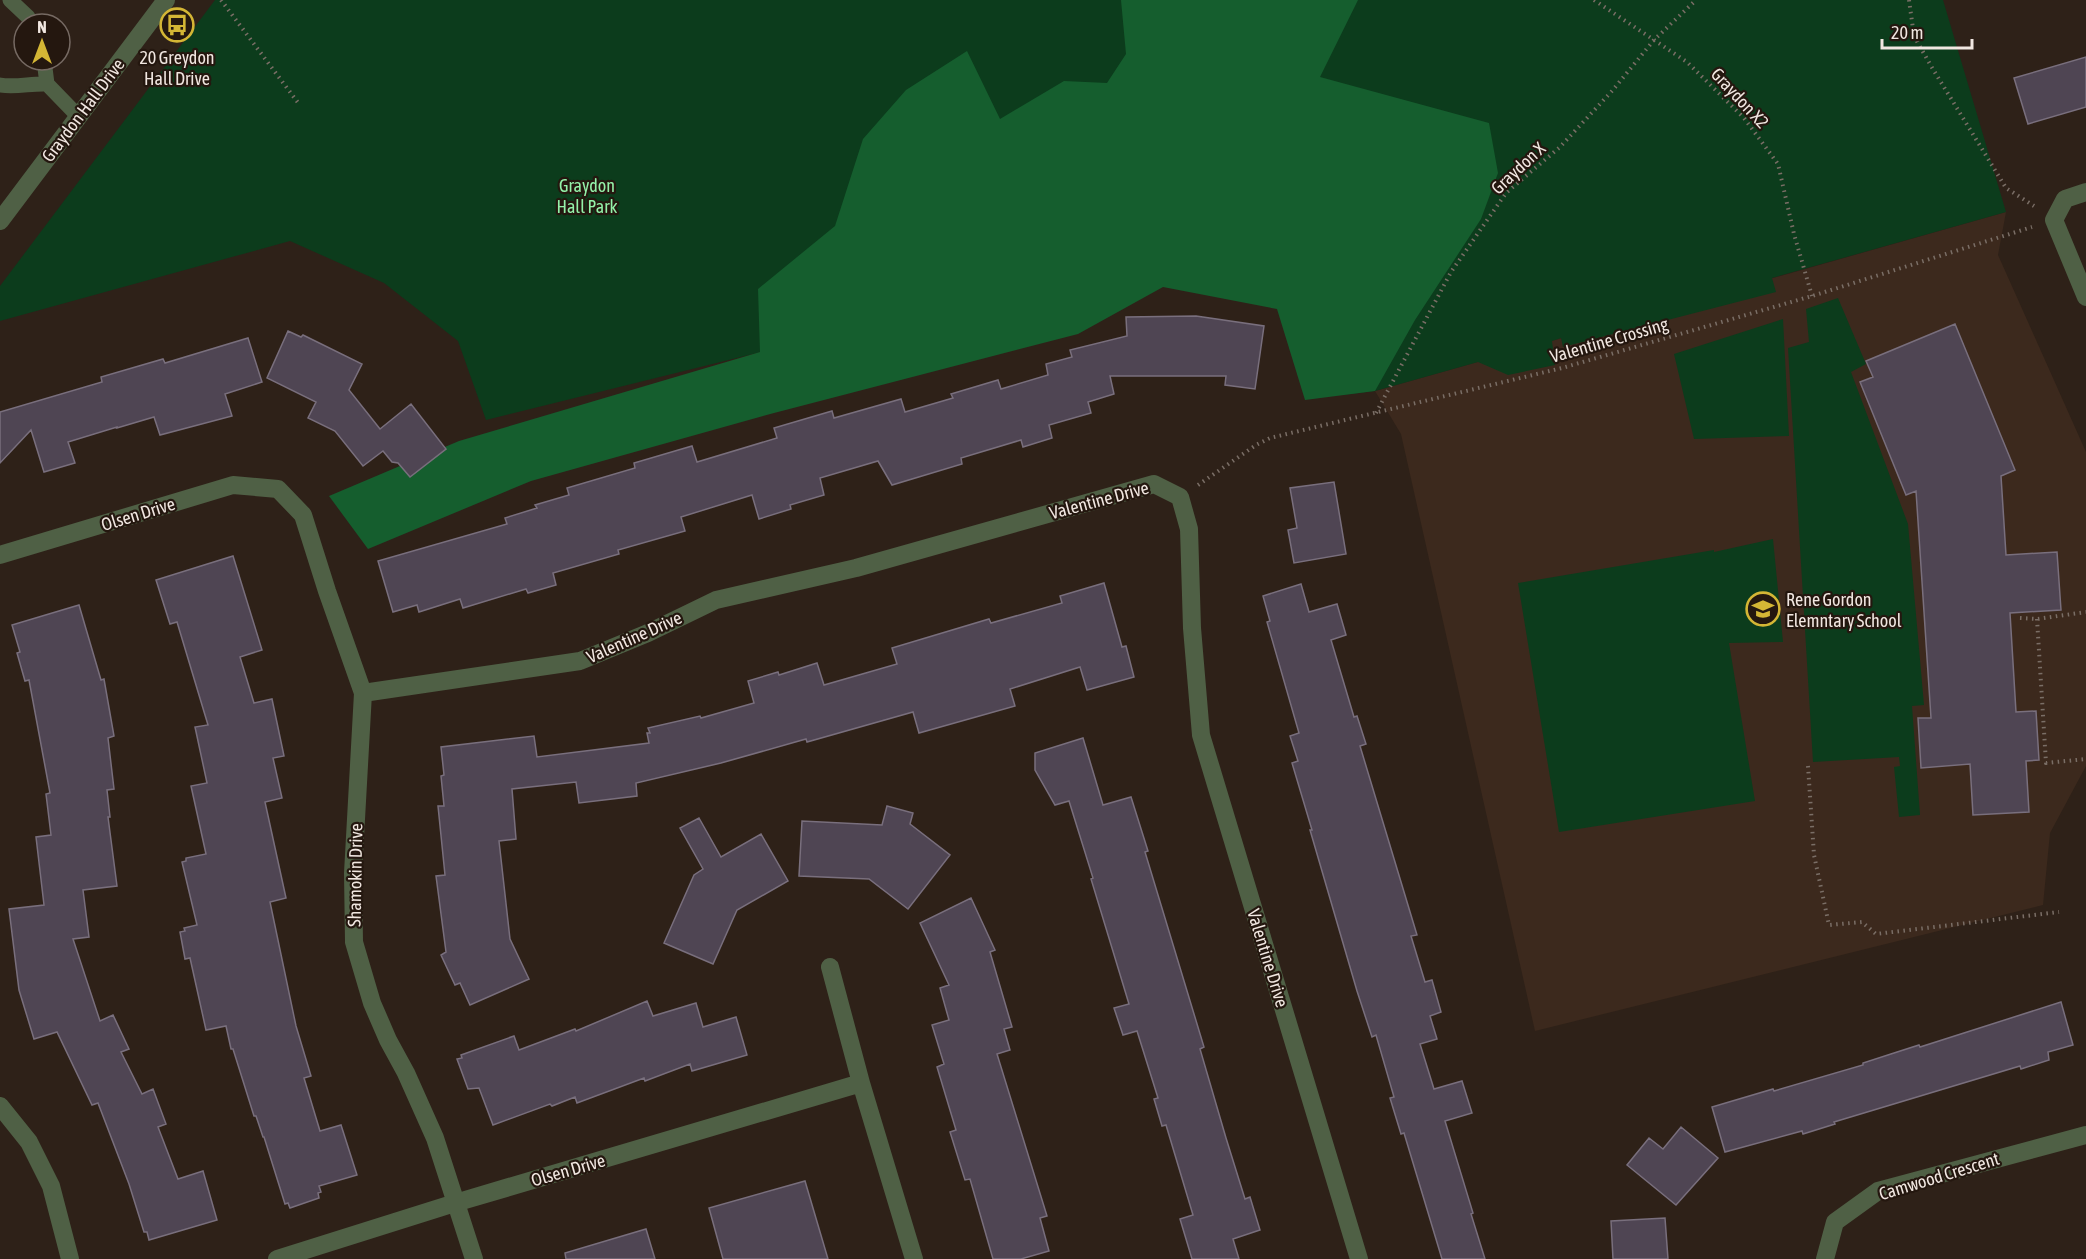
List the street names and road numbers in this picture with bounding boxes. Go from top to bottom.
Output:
street label: Graydon Hall Drive [37,54,129,166]
street label: Graydon X2 [1707,63,1773,133]
street label: Graydon X [1487,137,1550,198]
street label: Valentine Crossing [1547,313,1671,367]
street label: Valentine Drive [1047,477,1151,523]
street label: Olsen Drive [99,493,177,535]
street label: Valentine Drive [583,607,685,667]
street label: Shamokin Drive [344,823,366,927]
street label: Valentine Drive [1243,906,1293,1010]
street label: Camwood Crescent [1876,1148,2002,1204]
street label: Olsen Drive [529,1149,607,1191]

